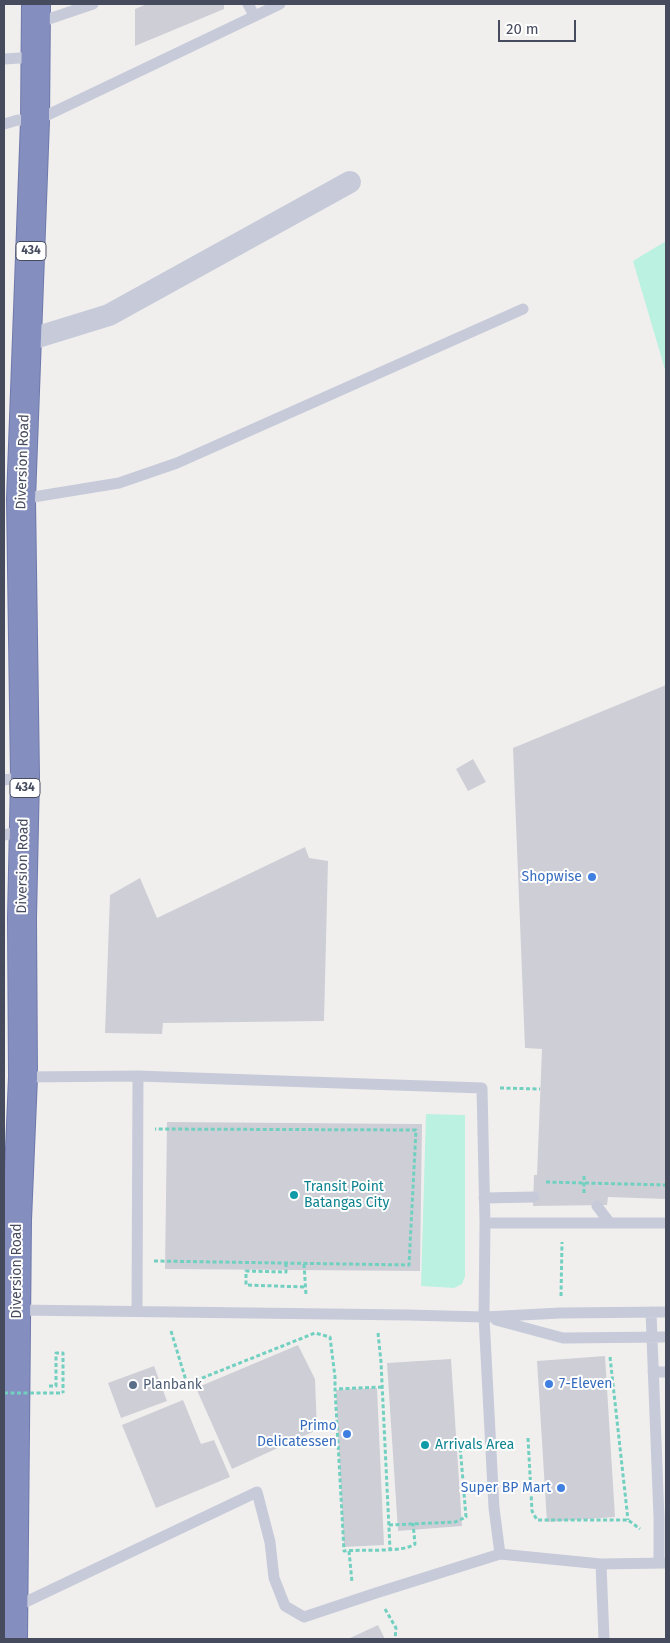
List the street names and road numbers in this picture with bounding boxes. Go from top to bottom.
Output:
road number: 434 [16,242,46,260]
street label: Diversion Road [13,414,33,510]
road number: 434 [10,778,40,798]
street label: Diversion Road [14,818,32,914]
street label: Diversion Road [9,1223,25,1319]

